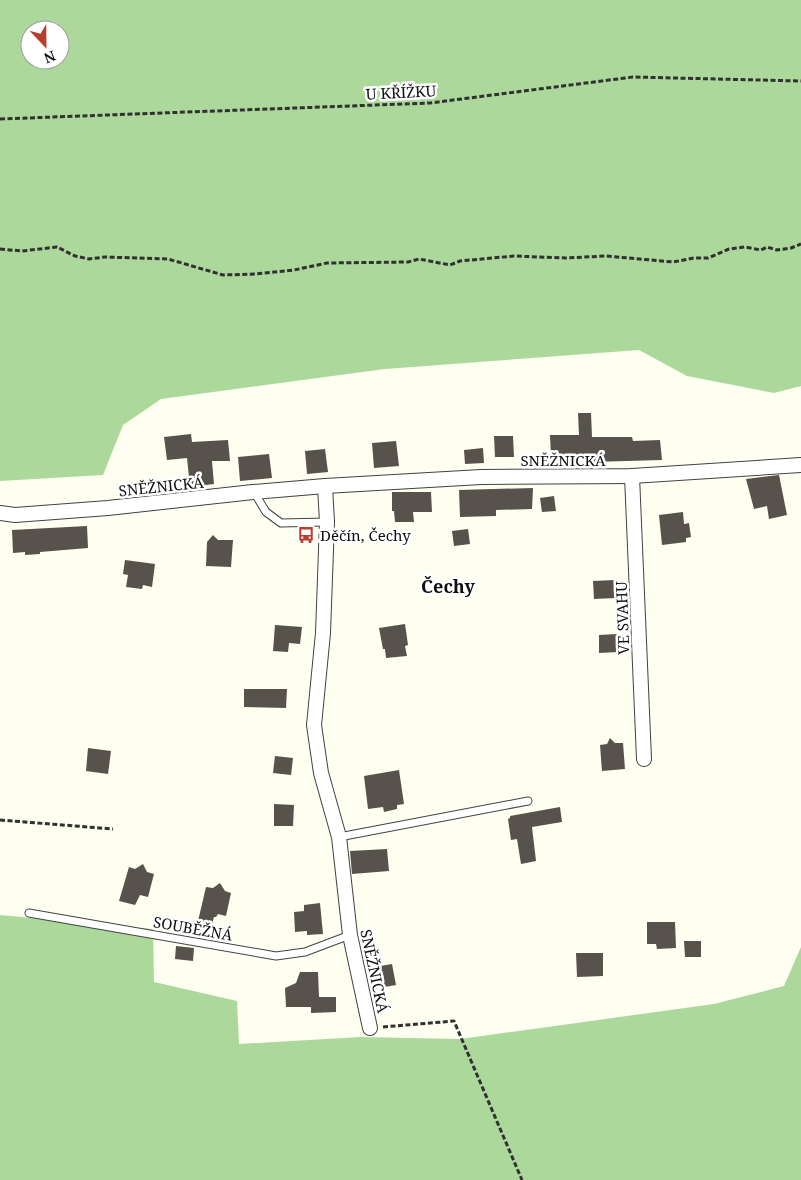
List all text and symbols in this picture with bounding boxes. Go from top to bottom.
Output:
north arrow [20,20,70,70]
text: N [41,47,59,68]
street label: U KŘÍŽKU [365,80,437,104]
street label: SNĚŽNICKÁ [520,450,606,470]
street label: SNĚŽNICKÁ [118,472,205,500]
bus stop icon: Děčín, Čechy [296,525,316,545]
place label: Děčín, Čechy [320,525,411,545]
district label: Čechy [421,574,476,598]
street label: VE SVAHU [611,581,633,655]
street label: SOUBĚŽNÁ [152,911,235,945]
street label: SNĚŽNICKÁ [356,927,394,1015]

